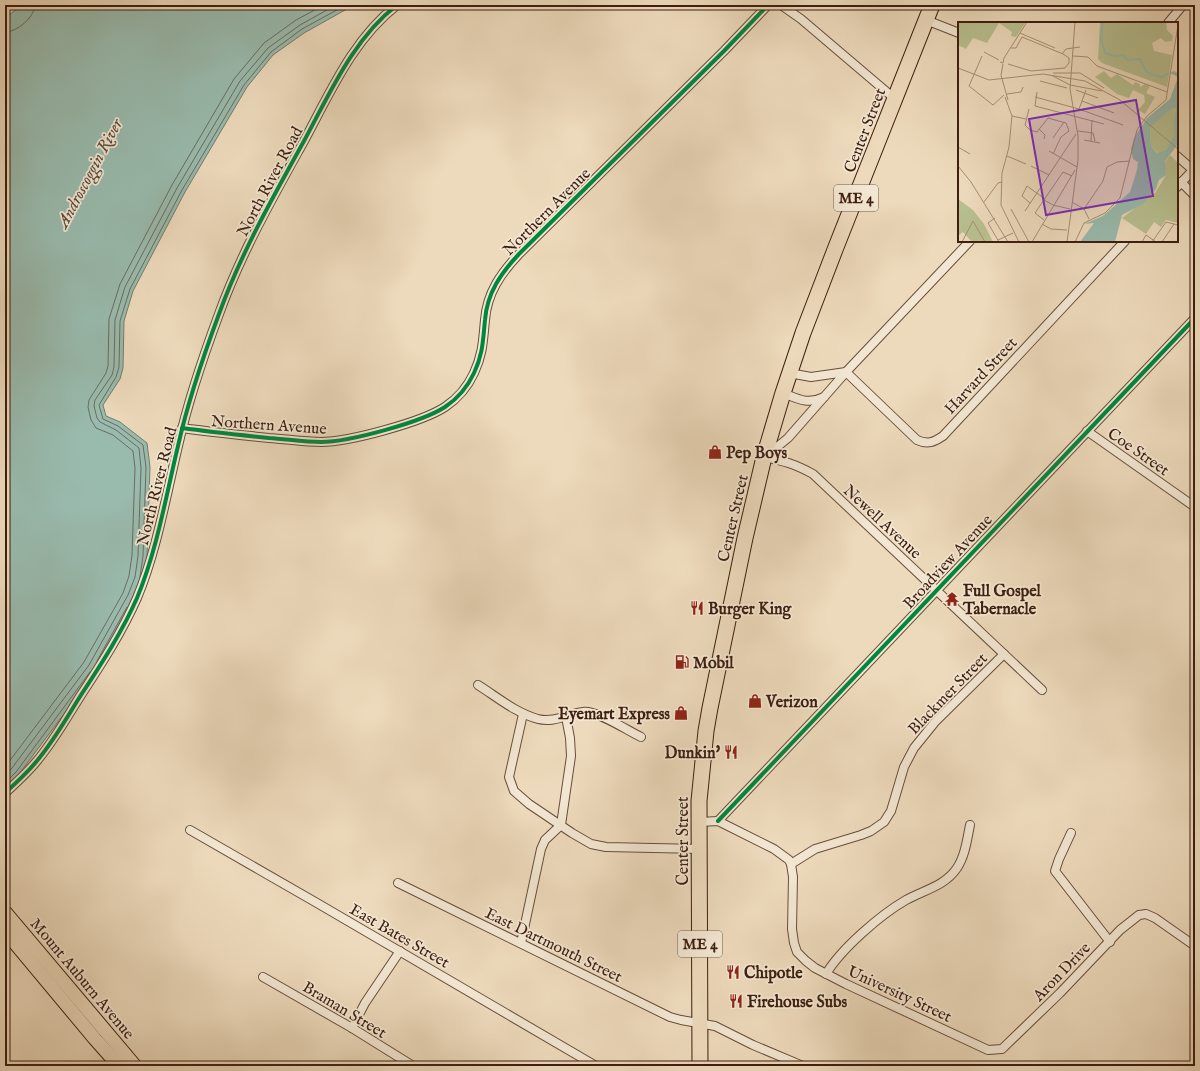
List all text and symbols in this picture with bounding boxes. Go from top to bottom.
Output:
inset map [958,22,1178,242]
street label: Center Street [841,85,891,176]
water label: Androscoggin River [52,114,128,234]
street label: North River Road [233,123,308,240]
street label: Northern Avenue [499,164,595,260]
road number: ME 4 [834,185,878,211]
street label: Harvard Street [941,333,1023,419]
street label: Northern Avenue [210,412,327,440]
street label: Coe Street [1103,424,1173,481]
street label: North River Road [134,425,182,548]
shop icon: Pep Boys [707,444,723,460]
place label: Pep Boys [726,444,788,464]
street label: Center Street [714,472,754,564]
street label: Newell Avenue [838,481,925,564]
street label: Broadview Avenue [900,511,997,614]
place label: Full Gospel Tabernacle [962,582,1042,620]
temple icon: Full Gospel Tabernacle [944,591,960,607]
restaurant icon: Burger King [689,600,705,616]
place label: Burger King [708,600,793,620]
street label: Blackmer Street [904,649,993,739]
fuel station icon: Mobil [674,654,690,670]
place label: Mobil [693,654,734,674]
shop icon: Verizon [747,693,763,709]
place label: Verizon [765,693,818,713]
place label: Eyemart Express [558,705,670,725]
shop icon: Eyemart Express [673,705,689,721]
place label: Dunkin' [665,744,721,764]
restaurant icon: Dunkin' [723,744,739,760]
street label: Center Street [674,796,694,886]
street label: East Bates Street [346,900,453,974]
street label: East Dartmouth Street [481,904,625,988]
street label: Mount Auburn Avenue [25,915,138,1044]
road number: ME 4 [678,931,722,957]
street label: Aron Drive [1029,939,1096,1007]
street label: University Street [844,962,955,1028]
restaurant icon: Chipotle [725,964,741,980]
place label: Chipotle [744,964,803,984]
street label: Braman Street [298,978,390,1044]
restaurant icon: Firehouse Subs [728,993,744,1009]
place label: Firehouse Subs [747,993,847,1013]

